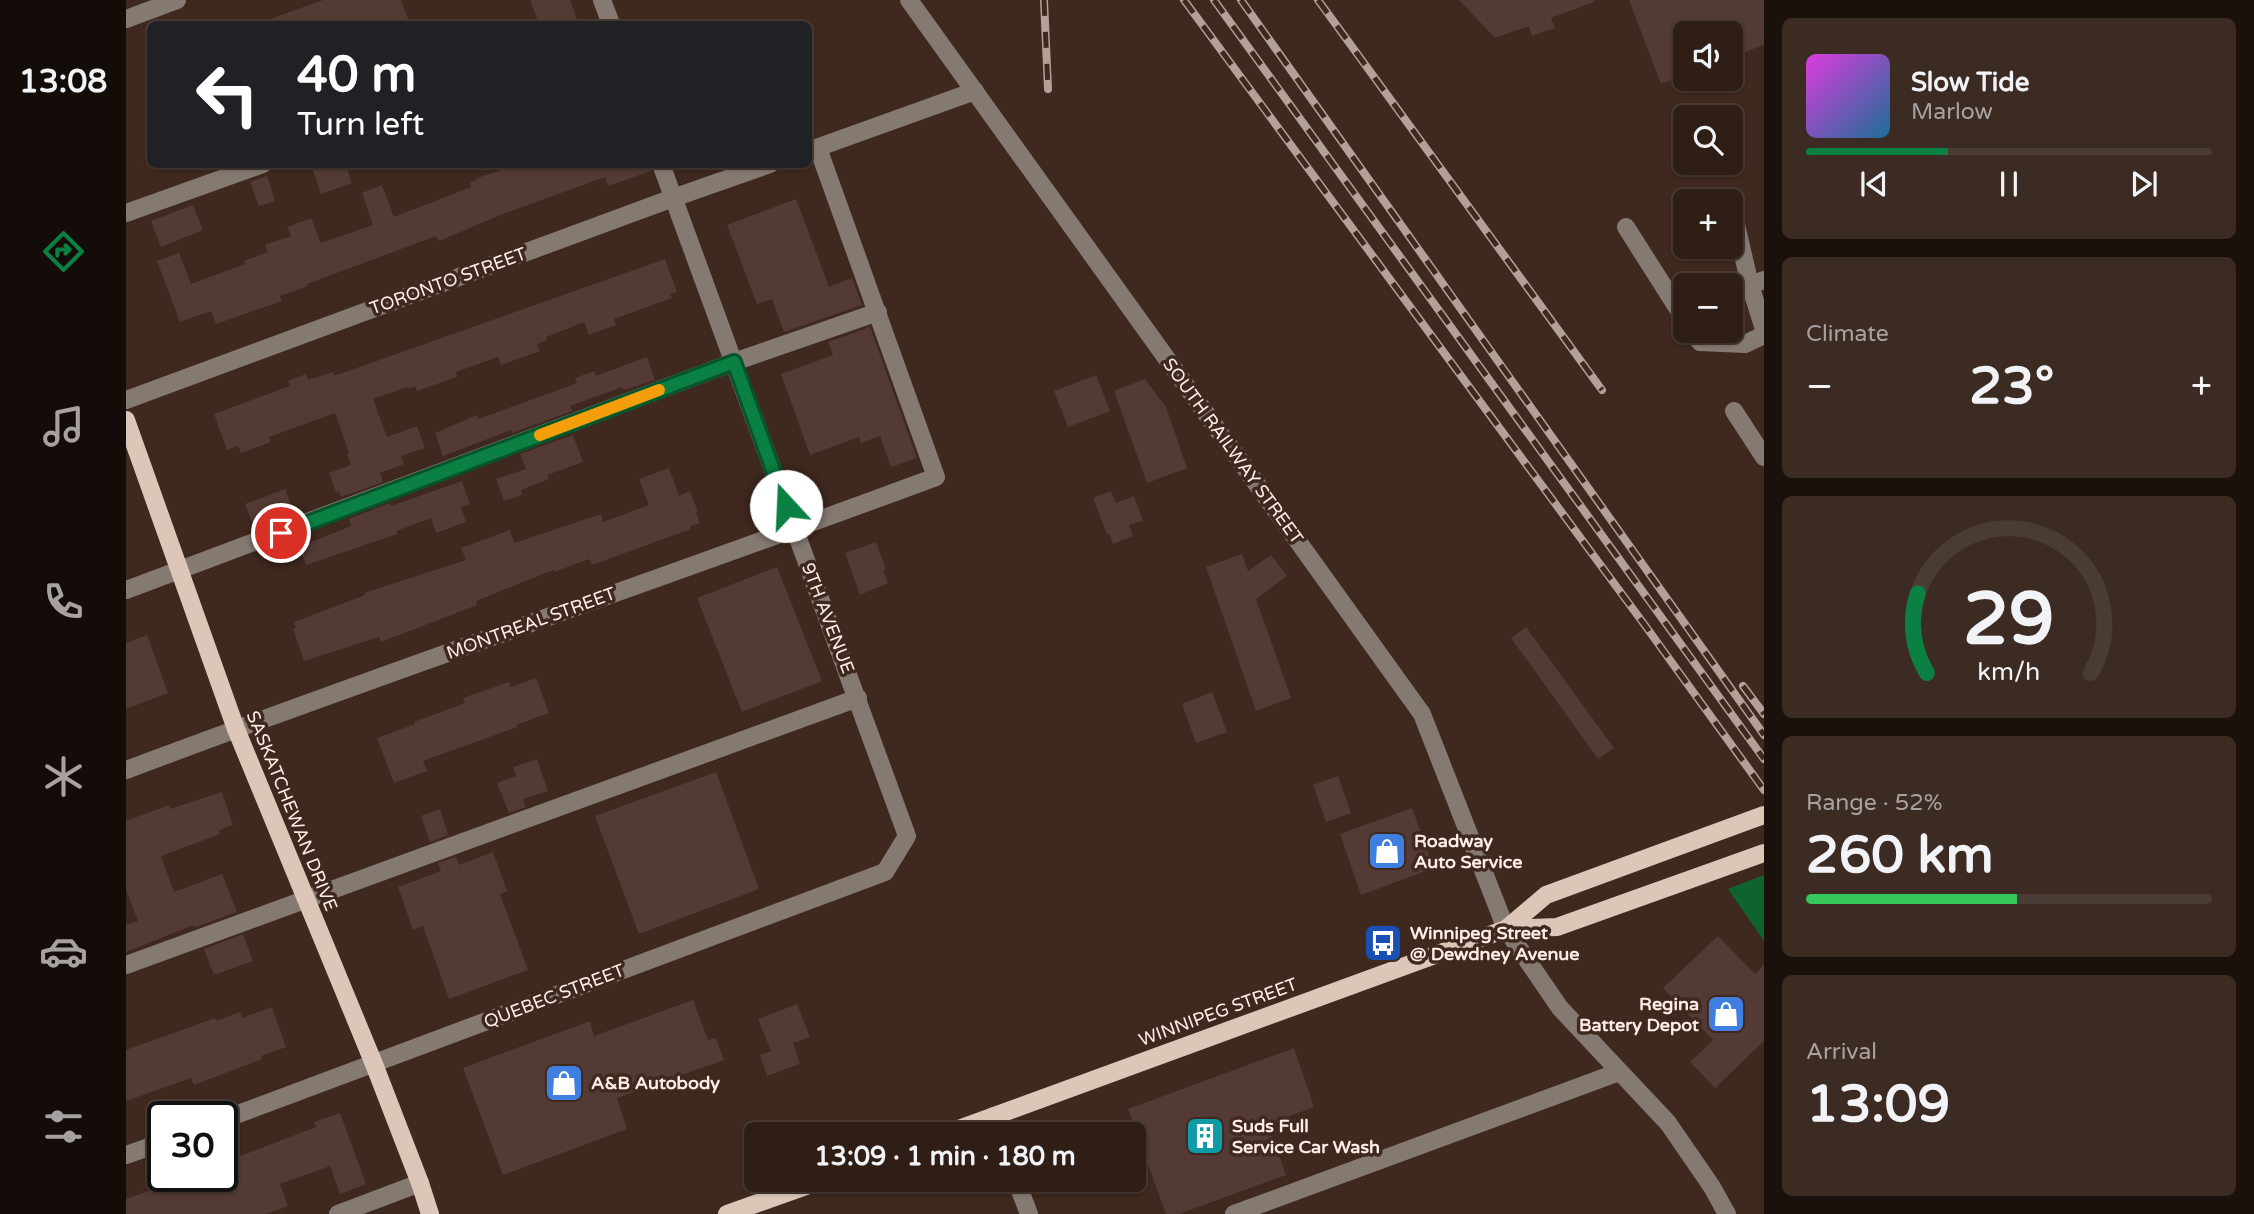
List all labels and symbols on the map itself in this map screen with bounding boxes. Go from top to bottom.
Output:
street label: TORONTO STREET [367,242,529,320]
street label: SOUTH RAILWAY STREET [1158,354,1308,548]
position arrow [749,469,823,543]
pin [251,503,311,563]
street label: 9TH AVENUE [797,560,859,676]
street label: MONTREAL STREET [443,582,619,664]
street label: SASKATCHEWAN DRIVE [242,708,342,914]
shop icon: Roadway Auto Service [1366,830,1408,872]
place label: Roadway Auto Service [1414,830,1522,873]
bus stop icon: Winnipeg Street @ Dewdney Avenue [1362,922,1404,964]
place label: Winnipeg Street @ Dewdney Avenue [1410,922,1579,965]
street label: QUEBEC STREET [481,959,627,1033]
street label: WINNIPEG STREET [1136,973,1300,1051]
place label: Regina Battery Depot [1579,993,1699,1036]
shop icon: Regina Battery Depot [1705,993,1747,1035]
shop icon: A&B Autobody [543,1062,585,1104]
place label: A&B Autobody [591,1072,720,1094]
speed limit sign: 30 [147,1101,238,1192]
building icon: Suds Full Service Car Wash [1184,1115,1226,1157]
place label: Suds Full Service Car Wash [1232,1115,1380,1158]

